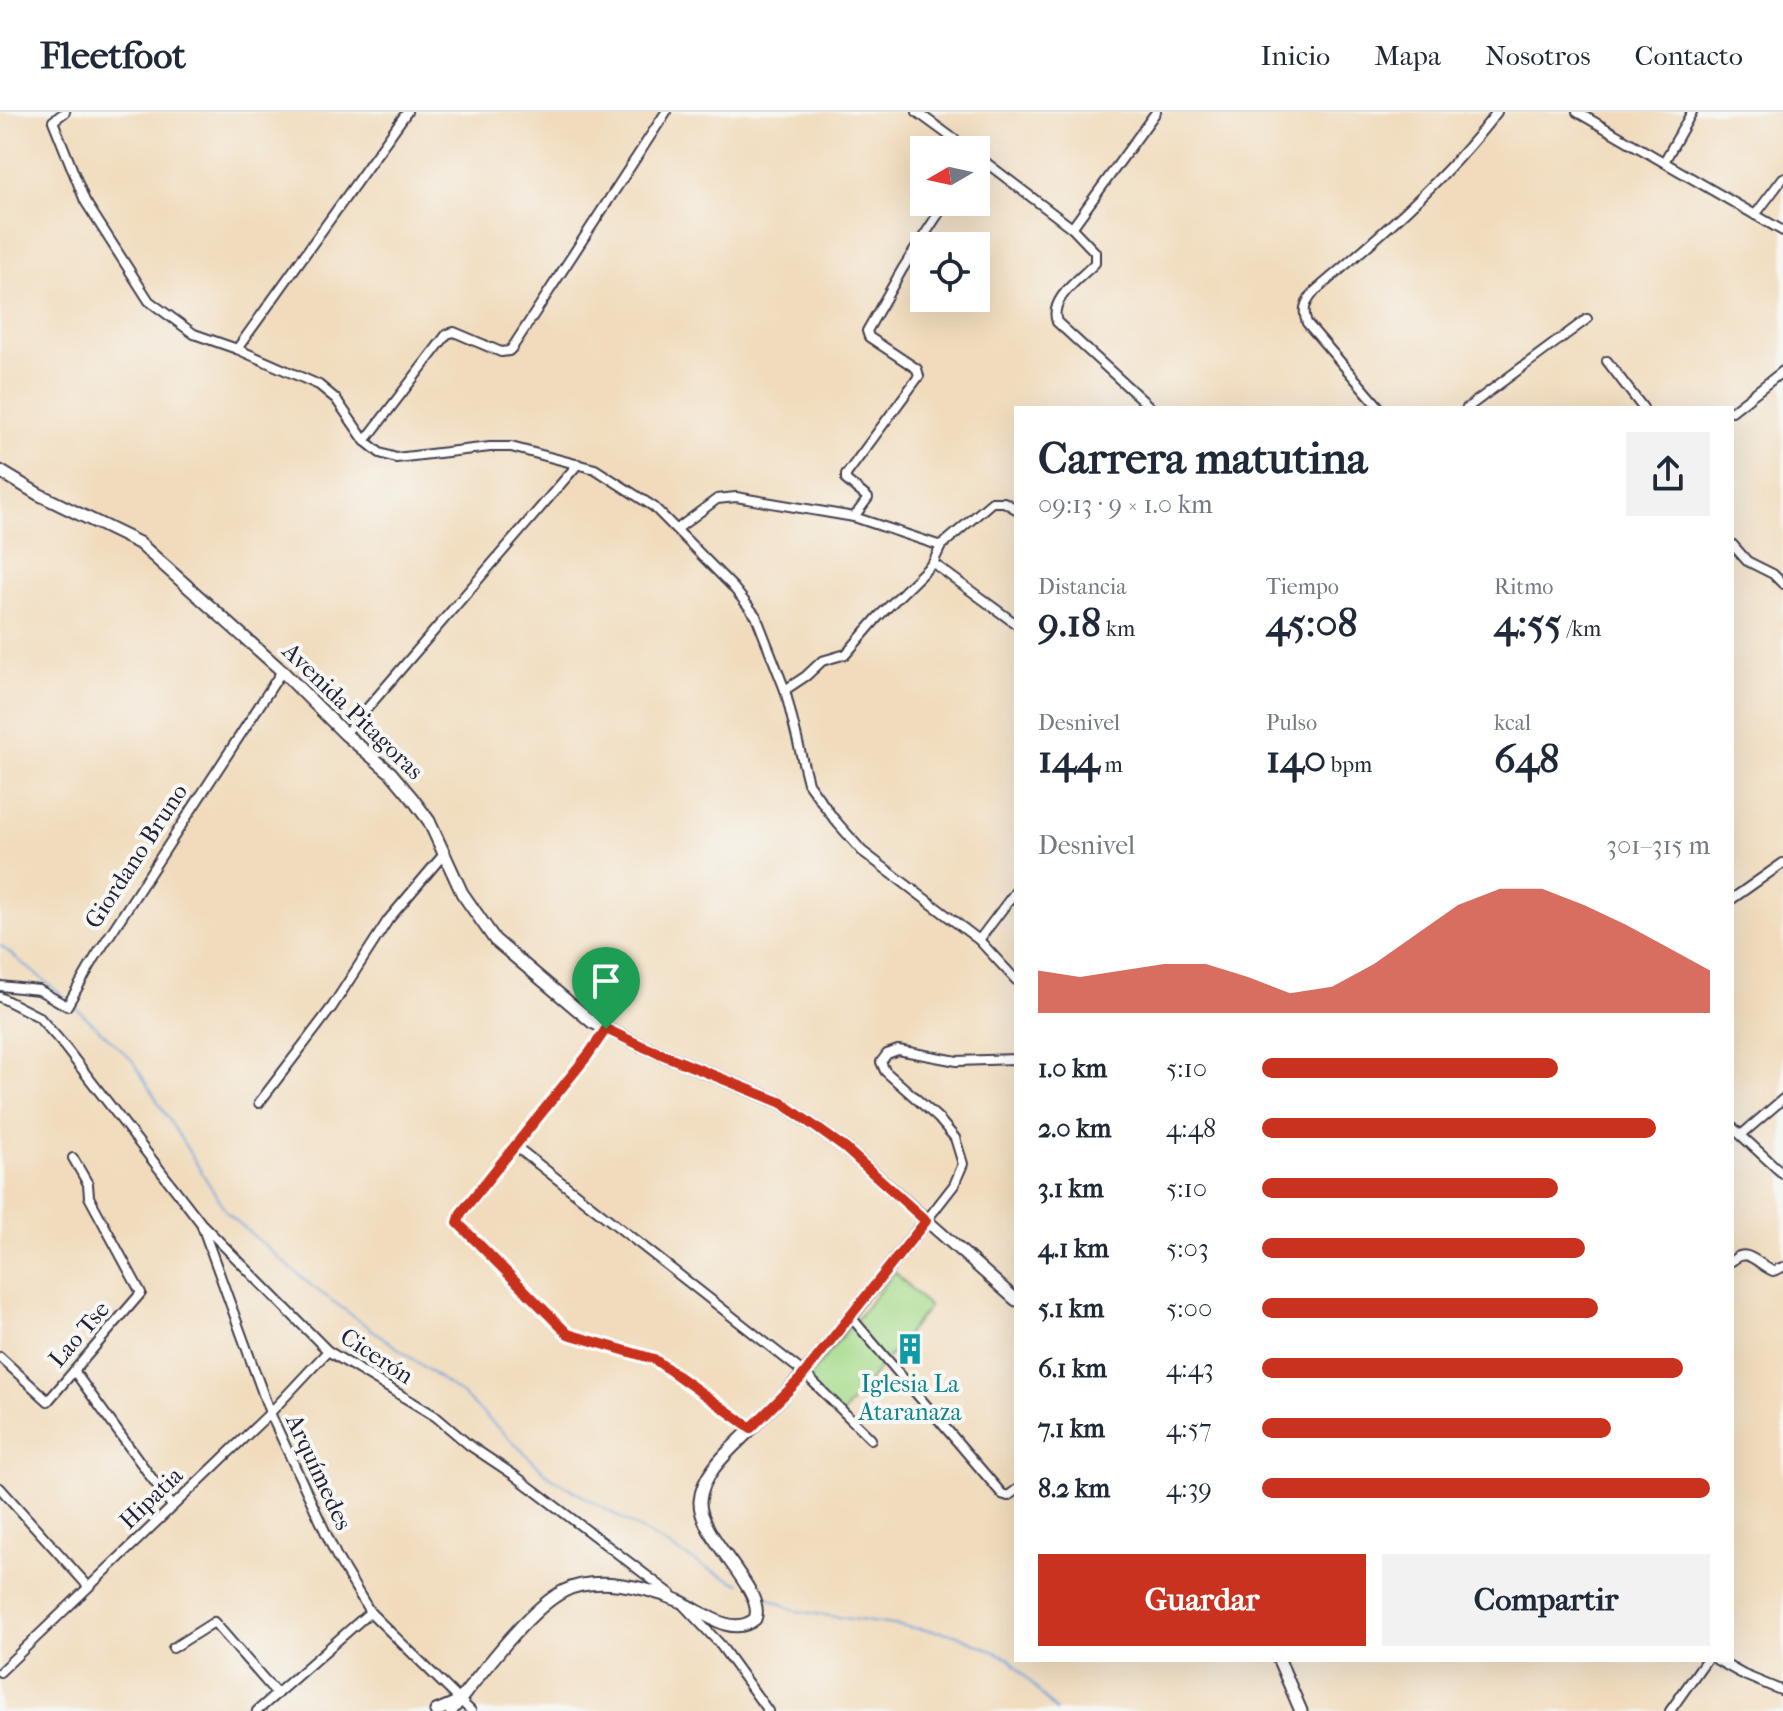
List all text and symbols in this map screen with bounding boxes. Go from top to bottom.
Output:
text: Fleetfoot [40,33,186,78]
text: Inicio [1260,39,1330,72]
text: Mapa [1374,39,1441,72]
text: Nosotros [1485,39,1591,72]
text: Contacto [1635,39,1743,72]
north arrow [910,136,990,216]
map controls [910,136,990,312]
button: locate [910,232,990,312]
button: share [1626,432,1710,516]
text: Carrera matutina [1038,433,1367,484]
text: 09:13 · 9 × 1.0 km [1038,489,1213,520]
text: Distancia [1038,574,1126,600]
text: Tiempo [1266,574,1339,600]
text: Ritmo [1494,574,1554,600]
text: 9.18 [1038,600,1101,646]
text: 45:08 [1266,600,1358,646]
text: 4:55 [1494,600,1562,646]
text: km [1101,616,1135,642]
text: /km [1562,616,1601,642]
street label: Avenida Pitagoras [276,636,429,785]
text: Desnivel [1038,710,1120,736]
text: Pulso [1266,710,1317,736]
text: kcal [1494,710,1531,736]
text: 144 [1038,736,1100,782]
text: 140 [1266,736,1326,782]
text: 648 [1494,736,1559,782]
text: m [1100,752,1123,778]
text: bpm [1326,752,1372,778]
street label: Giordano Bruno [79,779,193,933]
text: Desnivel [1038,830,1135,861]
text: 301–315 m [1606,830,1710,861]
pin [572,947,640,1029]
icon: arrive [584,959,628,1003]
text: 1.0 km [1038,1053,1107,1084]
text: 5:10 [1166,1053,1207,1084]
text: 2.0 km [1038,1113,1111,1144]
text: 4:48 [1166,1113,1216,1144]
text: 3.1 km [1038,1173,1104,1204]
text: 5:10 [1166,1173,1207,1204]
text: 4.1 km [1038,1233,1109,1264]
text: 5:03 [1166,1233,1209,1264]
text: 5.1 km [1038,1293,1104,1324]
text: 5:00 [1166,1293,1212,1324]
street label: Lao Tse [43,1295,115,1373]
street label: Cicerón [335,1322,419,1390]
building icon: Iglesia La Ataranaza [893,1332,927,1366]
text: 6.1 km [1038,1353,1107,1384]
text: 4:43 [1166,1353,1214,1384]
place label: Iglesia La Ataranaza [857,1370,962,1426]
street label: Arquímedes [280,1409,358,1534]
text: 7.1 km [1038,1413,1105,1444]
text: 4:57 [1166,1413,1211,1444]
street label: Hipatia [114,1461,189,1535]
text: 8.2 km [1038,1473,1110,1504]
text: 4:39 [1166,1473,1212,1504]
button: Guardar [1038,1554,1366,1646]
button: Compartir [1382,1554,1710,1646]

